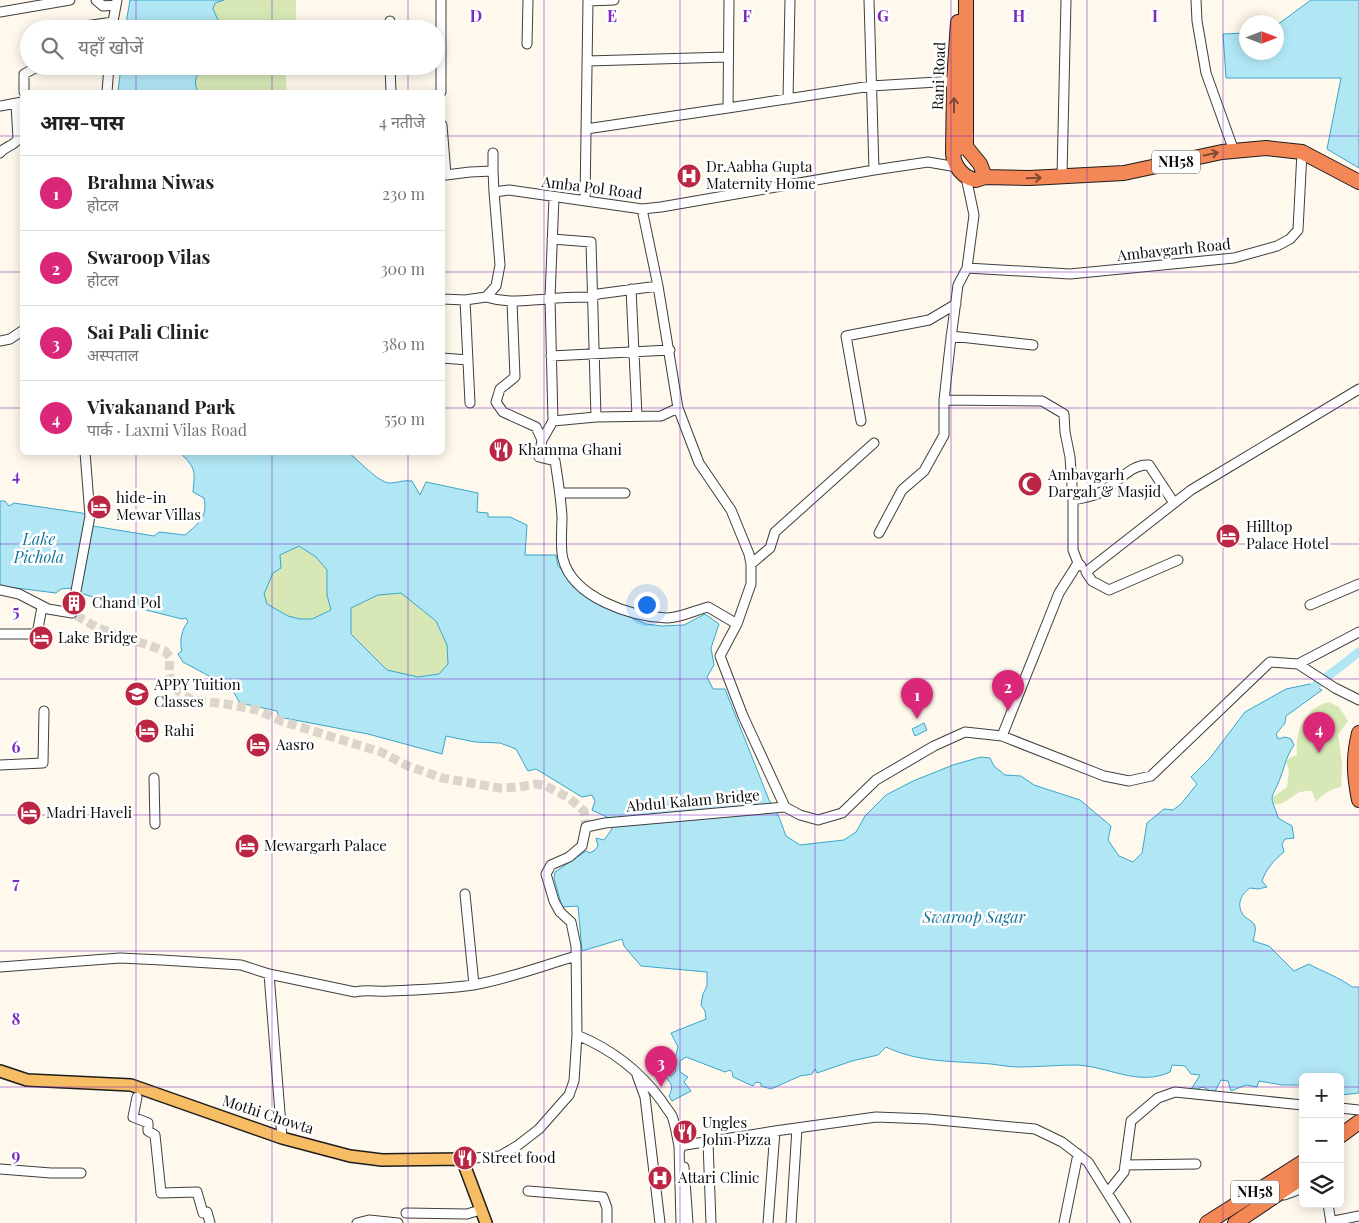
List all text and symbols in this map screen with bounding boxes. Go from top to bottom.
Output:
text: D [470,5,482,26]
text: E [607,5,617,26]
text: F [742,5,752,26]
text: G [877,5,889,26]
text: H [1013,5,1026,26]
text: I [1152,5,1158,26]
north arrow [1239,15,1284,60]
search box [20,20,445,75]
text: यहाँ खोजें [78,33,143,59]
icon: search [38,34,66,62]
street label: Rani Road [927,41,949,110]
one-way arrow [949,97,959,114]
text: आस-पास [40,107,124,135]
text: 4 नतीजे [379,111,425,132]
one-way arrow [1203,149,1219,158]
road number: NH58 [1152,150,1200,173]
place label: Dr.Aabha Gupta Maternity Home [706,156,816,193]
hospital icon: Dr.Aabha Gupta Maternity Home [676,163,702,189]
text: Brahma Niwas [87,168,214,194]
street label: Amba Pol Road [540,171,644,203]
one-way arrow [1025,173,1041,182]
text: 1 [53,183,59,204]
text: 230 m [382,183,425,204]
text: होटल [87,194,119,215]
street label: Ambavgarh Road [1115,233,1232,265]
text: Swaroop Vilas [87,243,210,269]
text: 2 [52,258,60,279]
text: 300 m [380,258,425,279]
text: होटल [87,269,119,290]
text: Sai Pali Clinic [87,318,209,344]
text: 3 [52,333,60,354]
text: 380 m [382,333,425,354]
text: अस्पताल [87,344,139,365]
text: Vivakanand Park [87,393,235,419]
text: 4 [52,408,60,429]
text: 550 m [384,408,425,429]
text: पार्क · Laxmi Vilas Road [87,419,247,440]
restaurant icon: Khamma Ghani [488,437,514,463]
place label: Khamma Ghani [518,439,622,459]
text: 4 [12,464,20,485]
place label: Ambavgarh Dargah & Masjid [1047,464,1162,501]
mosque icon: Ambavgarh Dargah & Masjid [1017,471,1043,497]
place label: hide-in Mewar Villas [116,487,201,524]
hotel icon: hide-in Mewar Villas [86,494,112,520]
place label: Hilltop Palace Hotel [1246,516,1329,553]
hotel icon: Hilltop Palace Hotel [1215,523,1241,549]
water label: Lake Pichola [13,528,64,567]
building icon: Chand Pol [61,590,87,616]
place label: Chand Pol [92,592,161,612]
your location [634,592,660,618]
text: 5 [12,600,20,621]
hotel icon: Lake Bridge [28,625,54,651]
place label: Lake Bridge [58,627,138,647]
pin: 2 [992,670,1024,711]
place label: APPY Tuition Classes [153,674,241,711]
pin: 1 [901,678,933,719]
school or university icon: APPY Tuition Classes [124,681,150,707]
pin: 4 [1303,712,1335,753]
hotel icon: Rahi [134,718,160,744]
place label: Rahi [164,720,195,740]
hotel icon: Aasro [245,732,271,758]
place label: Aasro [275,734,314,754]
text: 6 [12,736,21,757]
street label: Abdul Kalam Bridge [624,784,760,816]
hotel icon: Madri Haveli [16,800,42,826]
place label: Madri Haveli [46,802,133,822]
hotel icon: Mewargarh Palace [234,833,260,859]
place label: Mewargarh Palace [264,835,387,855]
text: 7 [12,872,20,893]
water label: Swaroop Sagar [922,906,1027,927]
text: 8 [12,1008,21,1029]
pin: 3 [645,1046,677,1087]
map controls [1299,1073,1344,1208]
button: + [1299,1073,1344,1118]
street label: Mothi Chowta [220,1090,317,1138]
place label: Ungles John Pizza [701,1112,772,1149]
button: − [1299,1118,1344,1163]
restaurant icon: Ungles John Pizza [672,1119,698,1145]
text: 9 [12,1144,21,1165]
restaurant icon: Street food [452,1145,478,1171]
place label: Street food [482,1147,556,1167]
button: layers [1299,1163,1344,1208]
hospital icon: Attari Clinic [647,1165,673,1191]
place label: Attari Clinic [677,1167,759,1187]
road number: NH58 [1231,1180,1279,1204]

